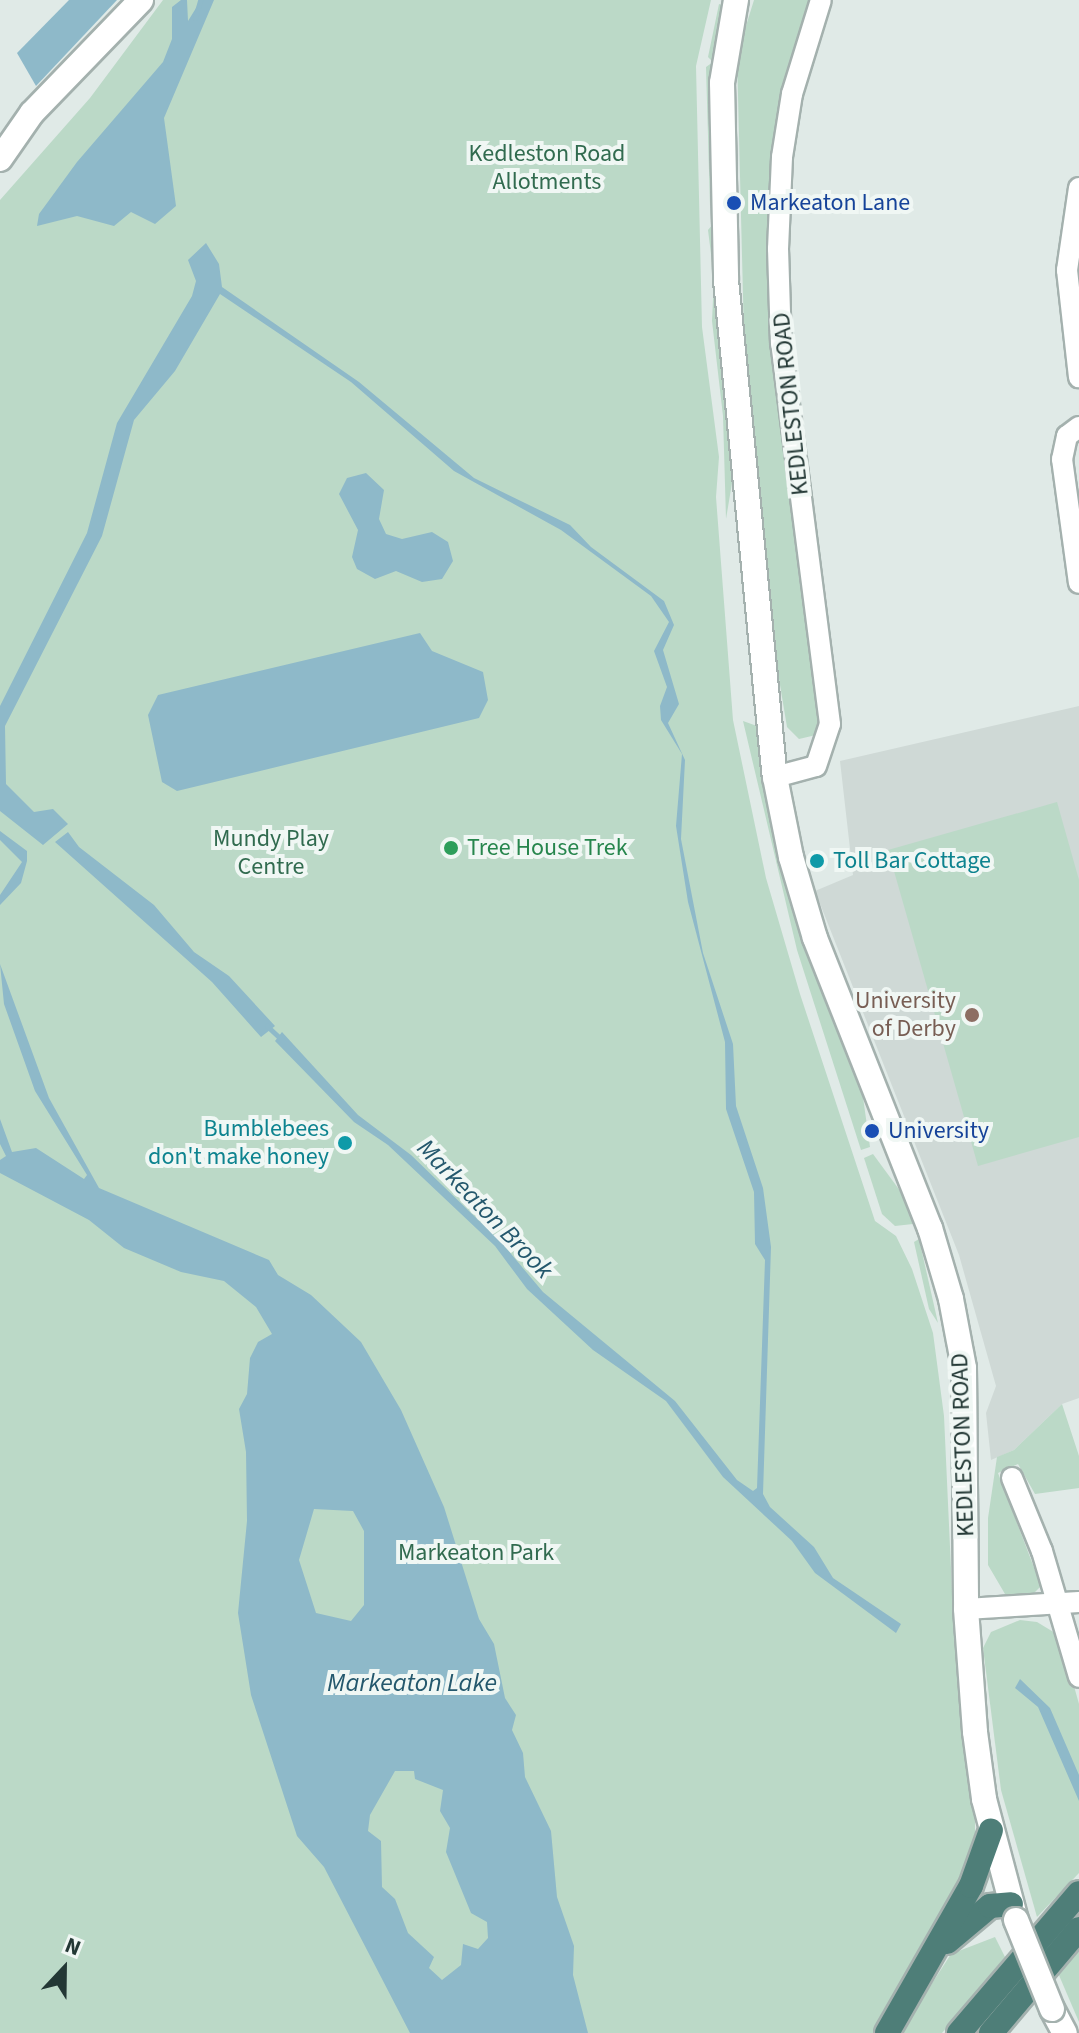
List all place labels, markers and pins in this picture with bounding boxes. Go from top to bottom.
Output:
place label: Markeaton Lane [750,189,910,217]
marker: Markeaton Lane [725,194,743,212]
place label: Tree House Trek [467,834,628,862]
marker: Tree House Trek [442,839,460,857]
place label: Toll Bar Cottage [833,847,991,875]
marker: Toll Bar Cottage [808,852,826,870]
place label: University of Derby [855,987,956,1043]
marker: University of Derby [963,1006,981,1024]
place label: Bumblebees don't make honey [148,1115,329,1171]
place label: University [888,1117,989,1145]
marker: University [863,1122,881,1140]
marker: Bumblebees don't make honey [336,1134,354,1152]

